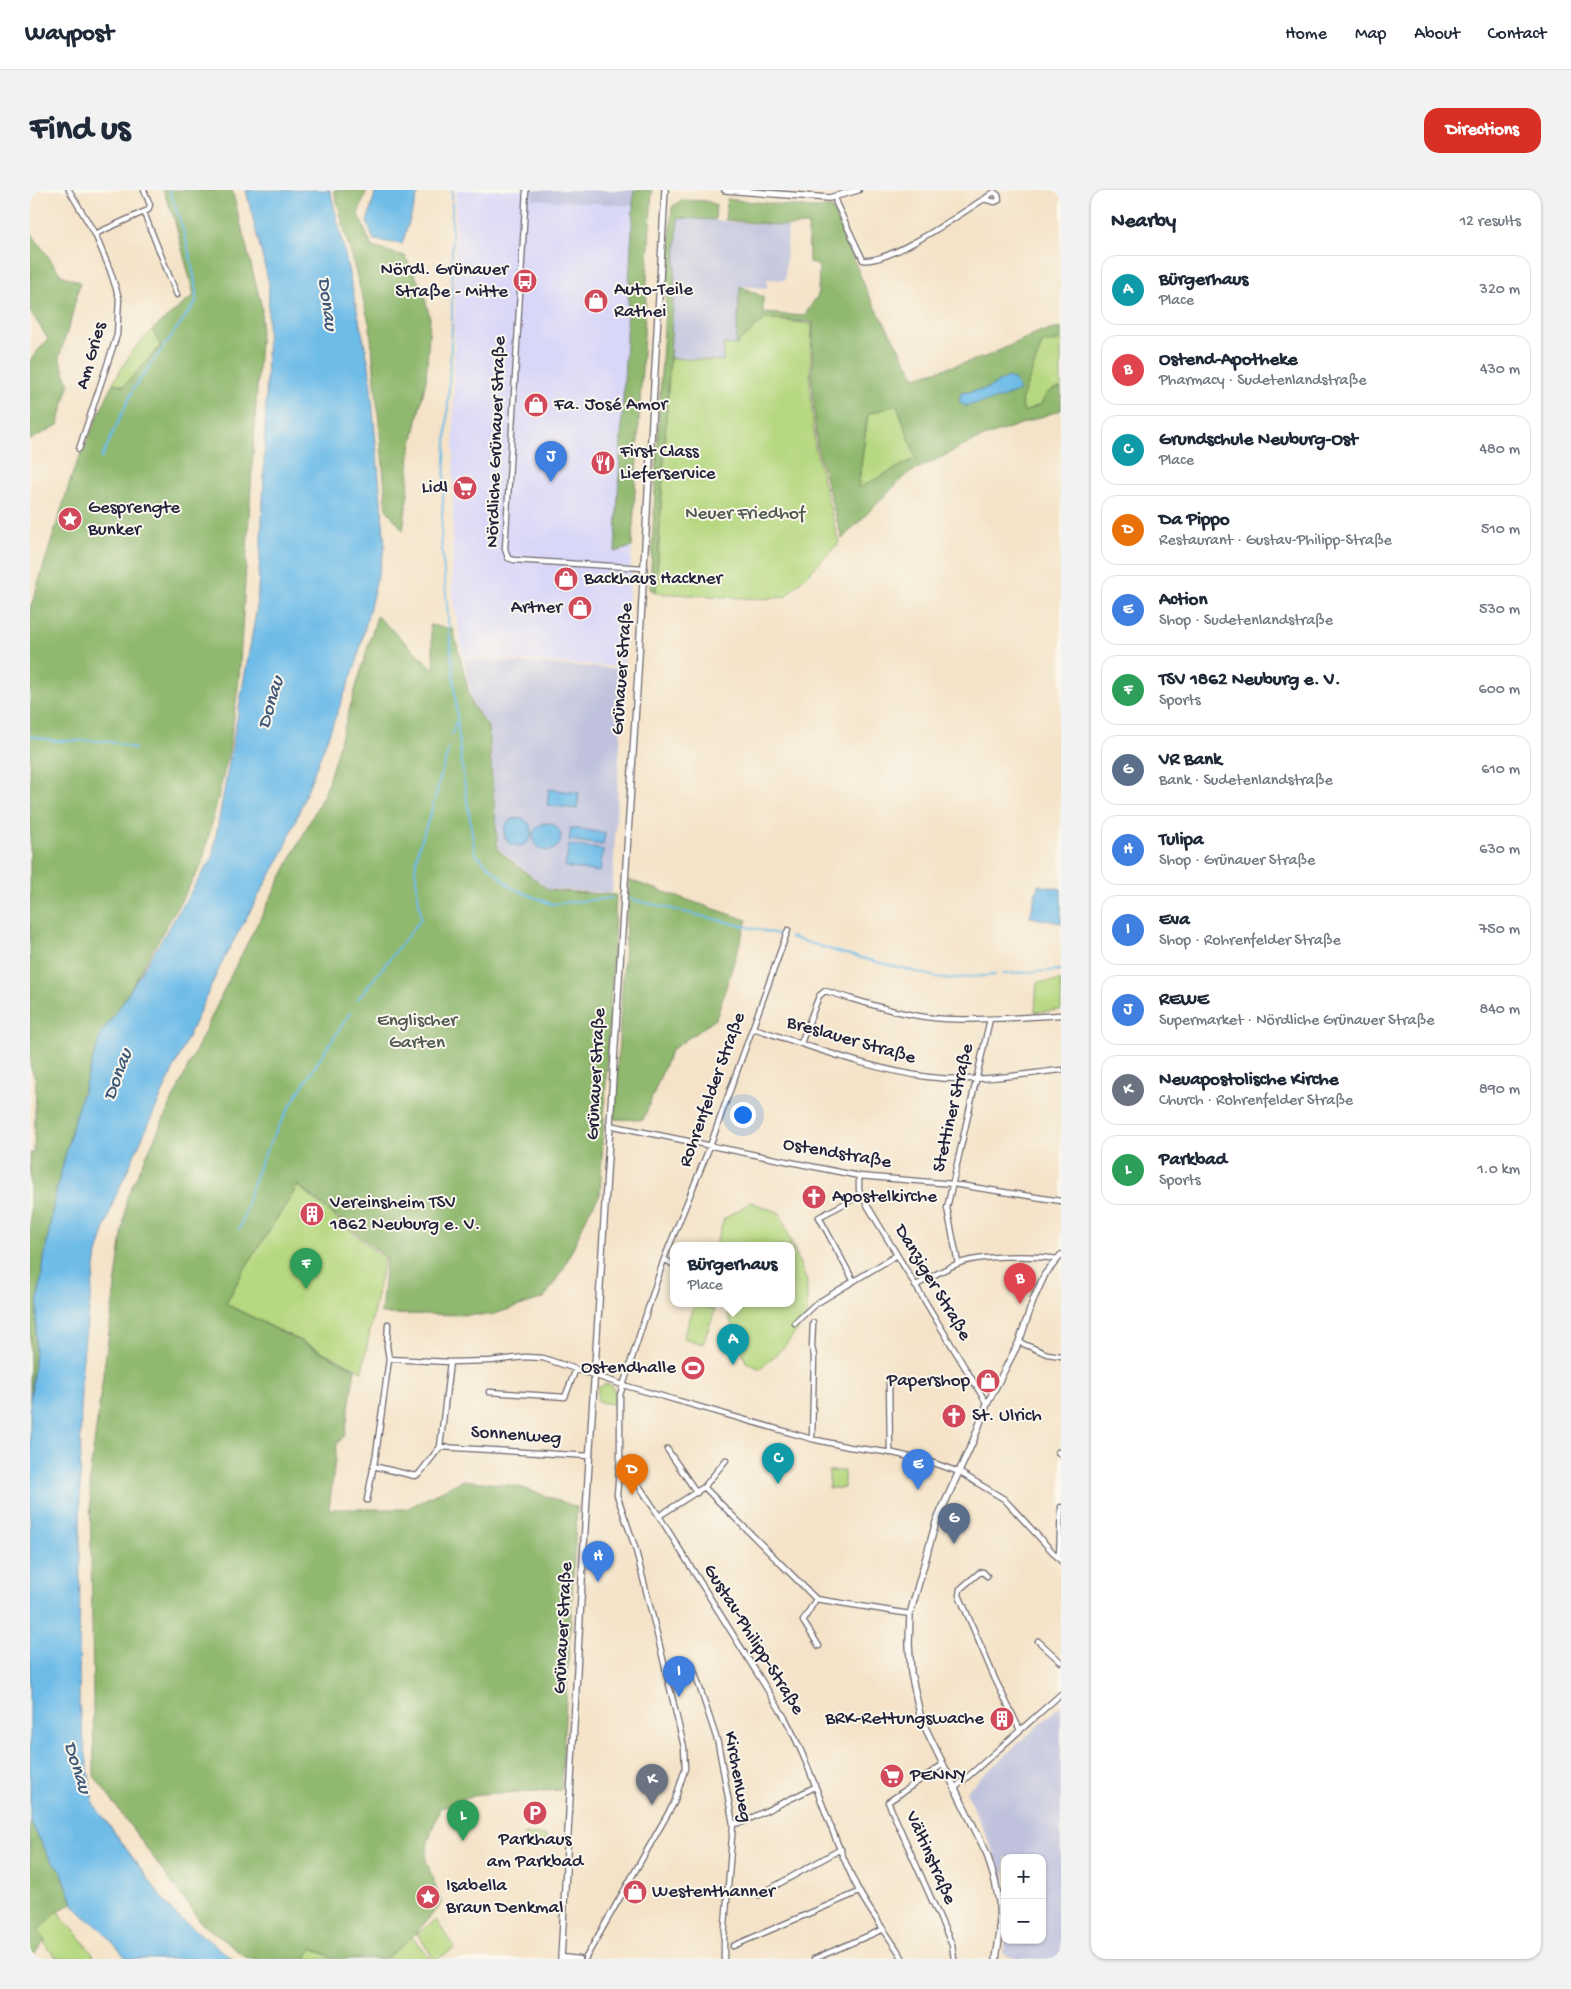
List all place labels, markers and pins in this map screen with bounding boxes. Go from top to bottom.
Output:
place label: Nördl. Grünauer Straße - Mitte [381,259,510,304]
bus stop icon: Nördl. Grünauer Straße - Mitte [512,268,538,294]
place label: Auto-Teile Rathei [614,279,693,324]
shop icon: Auto-Teile Rathei [583,288,609,314]
shop icon: Fa. José Amor [523,392,549,418]
place label: Fa. José Amor [553,394,670,417]
pin: J [535,441,567,482]
place label: First Class Lieferservice [619,441,716,486]
restaurant icon: First Class Lieferservice [590,450,616,476]
supermarket icon: Lidl [452,475,478,501]
place label: Lidl [422,477,448,500]
place label: Gesprengte Bunker [87,497,180,542]
place icon: Gesprengte Bunker [57,506,83,532]
shop icon: Backhaus Hackner [553,566,579,592]
place label: Backhaus Hackner [583,568,725,591]
shop icon: Artner [567,595,593,621]
place label: Artner [511,597,564,620]
church icon: Apostelkirche [801,1184,827,1210]
place label: Apostelkirche [832,1186,937,1209]
place label: Vereinsheim TSV 1862 Neuburg e. V. [329,1192,480,1237]
building icon: Vereinsheim TSV 1862 Neuburg e. V. [299,1201,325,1227]
pin: F [290,1248,322,1289]
pin: B [1004,1263,1036,1304]
pin: A [717,1324,749,1365]
sports icon: Ostendhalle [680,1355,706,1381]
place label: Ostendhalle [581,1357,676,1380]
shop icon: Papershop [975,1368,1001,1394]
place label: Papershop [886,1370,971,1393]
church icon: St. Ulrich [941,1403,967,1429]
place label: St. Ulrich [972,1405,1042,1428]
pin: C [762,1443,794,1484]
pin: E [902,1449,934,1490]
pin: D [616,1454,648,1495]
pin: G [938,1503,970,1544]
pin: H [582,1541,614,1582]
pin: I [663,1656,695,1697]
building icon: BRK-Rettungswache [989,1706,1015,1732]
place label: BRK-Rettungswache [824,1708,984,1731]
supermarket icon: PENNY [879,1763,905,1789]
pin: K [636,1764,668,1805]
place label: PENNY [909,1765,966,1788]
pin: L [447,1800,479,1841]
parking icon: Parkhaus am Parkbad [522,1800,548,1826]
place label: Parkhaus am Parkbad [487,1829,585,1874]
place label: Isabella Braun Denkmal [445,1875,563,1920]
shop icon: Westenthanner [622,1879,648,1905]
place label: Westenthanner [652,1881,777,1904]
place icon: Isabella Braun Denkmal [415,1884,441,1910]

